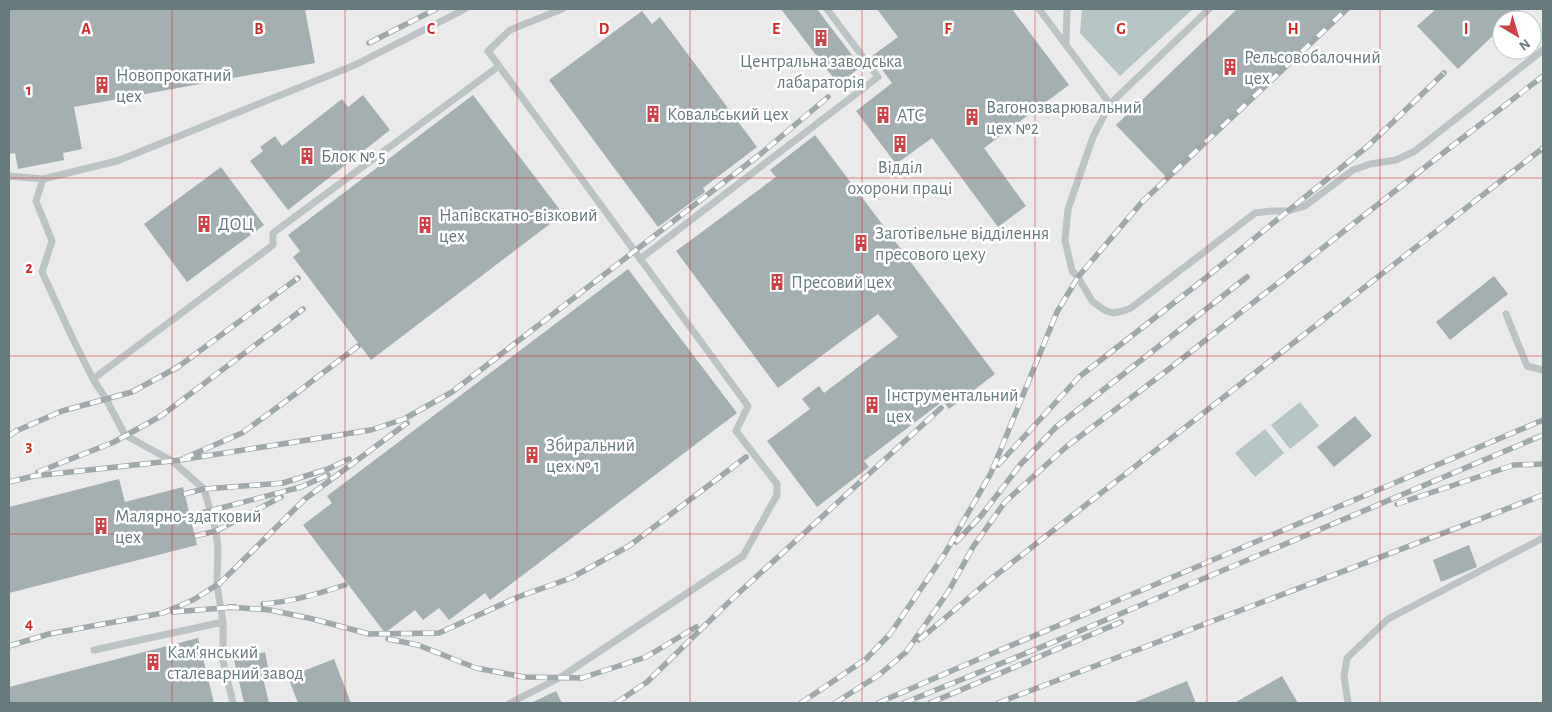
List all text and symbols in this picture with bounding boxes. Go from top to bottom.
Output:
north arrow [1492,10,1542,60]
text: A [81,21,91,37]
text: B [254,21,264,37]
text: C [427,21,436,37]
text: D [599,21,610,37]
text: E [772,21,780,37]
text: F [944,21,952,37]
text: G [1116,21,1126,37]
text: H [1287,21,1299,37]
text: I [1464,21,1468,37]
building icon: Центральна заводська лабараторія [811,28,831,48]
text: N [1516,36,1533,53]
place label: Рельсовобалочний цех [1244,48,1381,88]
place label: Центральна заводська лабараторія [740,53,902,92]
building icon: Рельсовобалочний цех [1220,57,1240,77]
place label: Новопрокатний цех [116,67,232,106]
building icon: Новопрокатний цех [92,75,112,95]
text: 1 [26,82,32,98]
place label: Вагонозварювальний цех №2 [986,99,1142,138]
building icon: Ковальський цех [643,104,663,124]
building icon: АТС [873,105,893,125]
place label: Ковальський цех [667,106,789,124]
place label: АТС [897,107,924,125]
building icon: Вагонозварювальний цех №2 [962,107,982,127]
building icon: Відділ охорони праці [890,134,910,154]
building icon: Блок № 5 [297,146,317,166]
place label: Блок № 5 [321,148,386,166]
place label: Відділ охорони праці [848,159,952,198]
place label: Напівскатно-візковий цех [439,207,598,246]
building icon: ДОЦ [194,214,214,234]
building icon: Напівскатно-візковий цех [415,215,435,235]
place label: ДОЦ [218,216,254,234]
place label: Заготівельне відділення пресового цеху [875,225,1049,264]
building icon: Заготівельне відділення пресового цеху [851,233,871,253]
text: 2 [25,260,33,276]
building icon: Пресовий цех [767,272,787,292]
place label: Пресовий цех [791,274,892,292]
place label: Інструментальний цех [886,387,1019,426]
building icon: Інструментальний цех [862,395,882,415]
place label: Збиральний цех № 1 [546,436,635,476]
text: 3 [26,438,33,454]
building icon: Збиральний цех № 1 [522,445,542,465]
place label: Малярно-здатковий цех [115,508,262,547]
building icon: Малярно-здатковий цех [91,516,111,536]
text: 4 [25,616,33,632]
place label: Кам’янський сталеварний завод [167,644,304,683]
building icon: Кам’янський сталеварний завод [143,652,163,672]

